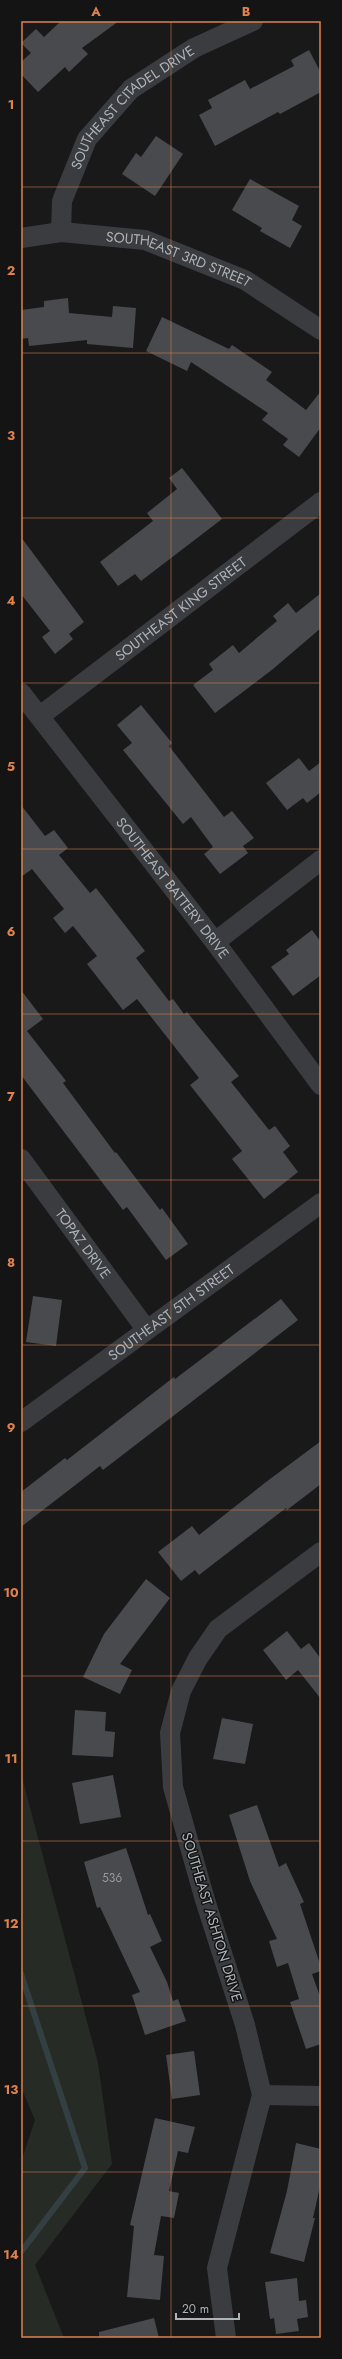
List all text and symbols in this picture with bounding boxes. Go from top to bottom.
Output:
text: A [90,2,101,21]
text: B [242,2,251,21]
street label: SOUTHEAST CITADEL DRIVE [66,40,198,172]
text: 1 [8,95,14,114]
street label: SOUTHEAST 3RD STREET [105,226,256,292]
text: 2 [7,261,15,280]
text: 3 [7,426,15,445]
street label: SOUTHEAST KING STREET [111,552,251,665]
text: 4 [6,591,16,610]
text: 5 [7,757,15,776]
street label: SOUTHEAST BATTERY DRIVE [111,813,234,963]
text: 6 [7,922,16,941]
text: 7 [7,1087,15,1106]
street label: TOPAZ DRIVE [51,1204,116,1283]
text: 8 [7,1253,15,1272]
street label: SOUTHEAST 5TH STREET [104,1259,239,1365]
text: 9 [7,1418,16,1437]
text: 10 [3,1583,19,1602]
text: 11 [4,1749,18,1768]
street label: SOUTHEAST ASHTON DRIVE [177,1830,247,2004]
house number: 536 [102,1869,122,1887]
text: 12 [3,1914,19,1933]
text: 13 [4,2080,18,2099]
text: 14 [3,2245,19,2264]
scale bar [176,2295,239,2321]
text: 20 m [182,2300,209,2318]

